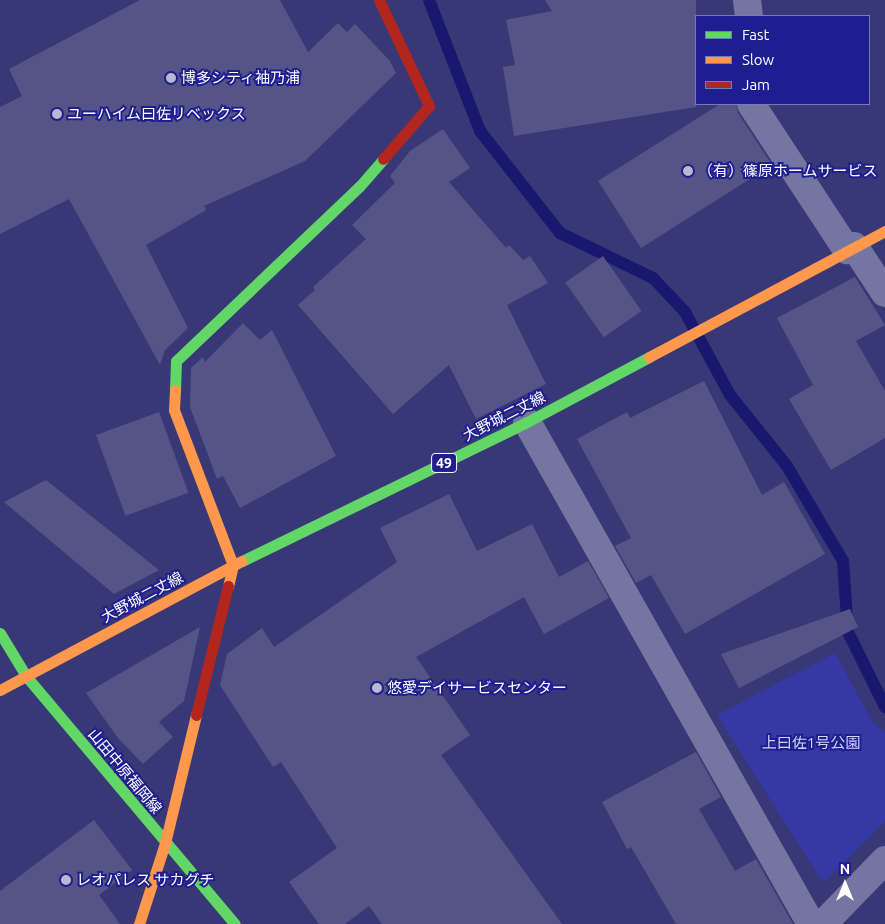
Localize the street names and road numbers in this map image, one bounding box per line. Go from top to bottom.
street label: 大野城二丈線 [460,388,548,444]
road number: 49 [430,452,458,474]
street label: 大野城二丈線 [98,568,186,626]
street label: 山田中原福岡線 [84,725,166,817]

